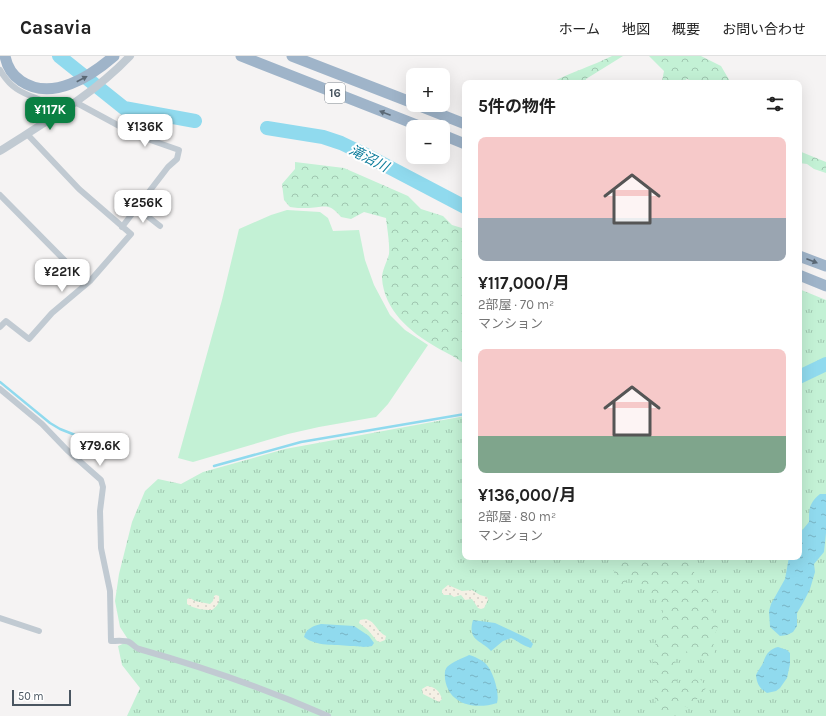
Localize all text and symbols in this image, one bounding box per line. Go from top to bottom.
text: Casavia [20,17,92,39]
text: ホーム [558,21,600,38]
text: 地図 [622,21,650,38]
text: 概要 [672,21,700,38]
text: お問い合わせ [722,21,806,38]
map controls [406,68,450,164]
button: + [406,68,450,112]
one-way arrow [76,75,88,82]
road number: 16 [325,83,345,103]
icon: filters [764,93,786,115]
text: 5件の物件 [478,96,556,116]
pin: ¥117K [22,97,78,131]
text: ¥117K [34,102,66,117]
one-way arrow [379,109,391,115]
pin: ¥136K [117,114,173,148]
text: ¥136K [127,119,163,134]
button: − [406,120,450,164]
water label: 滝沼川 [346,141,393,176]
icon: home [596,163,668,235]
pin: ¥256K [115,190,171,224]
text: ¥256K [123,195,163,210]
one-way arrow [807,258,819,264]
pin: ¥221K [34,259,90,293]
text: ¥221K [44,264,80,279]
text: ¥117,000/月 [478,273,570,293]
text: 2部屋 · 70 m² [478,297,554,312]
text: マンション [478,316,543,331]
icon: home [596,375,668,447]
pin: ¥79.6K [67,433,133,467]
text: ¥79.6K [79,438,121,453]
text: ¥136,000/月 [478,485,577,505]
text: 2部屋 · 80 m² [478,509,556,524]
text: マンション [478,528,543,543]
scale bar [12,688,71,707]
text: 50 m [18,690,44,703]

